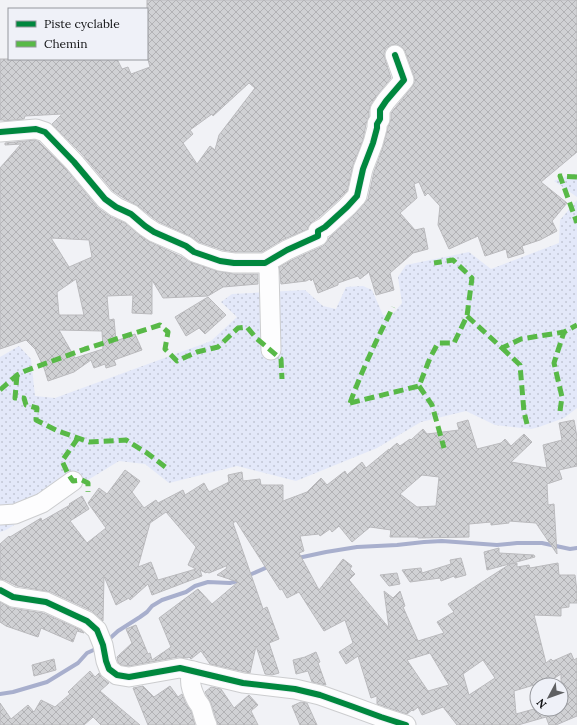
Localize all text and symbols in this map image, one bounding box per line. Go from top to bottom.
legend [8,8,148,60]
text: Piste cyclable [44,16,120,31]
text: Chemin [44,36,87,51]
north arrow [529,677,569,717]
text: N [533,695,550,711]

